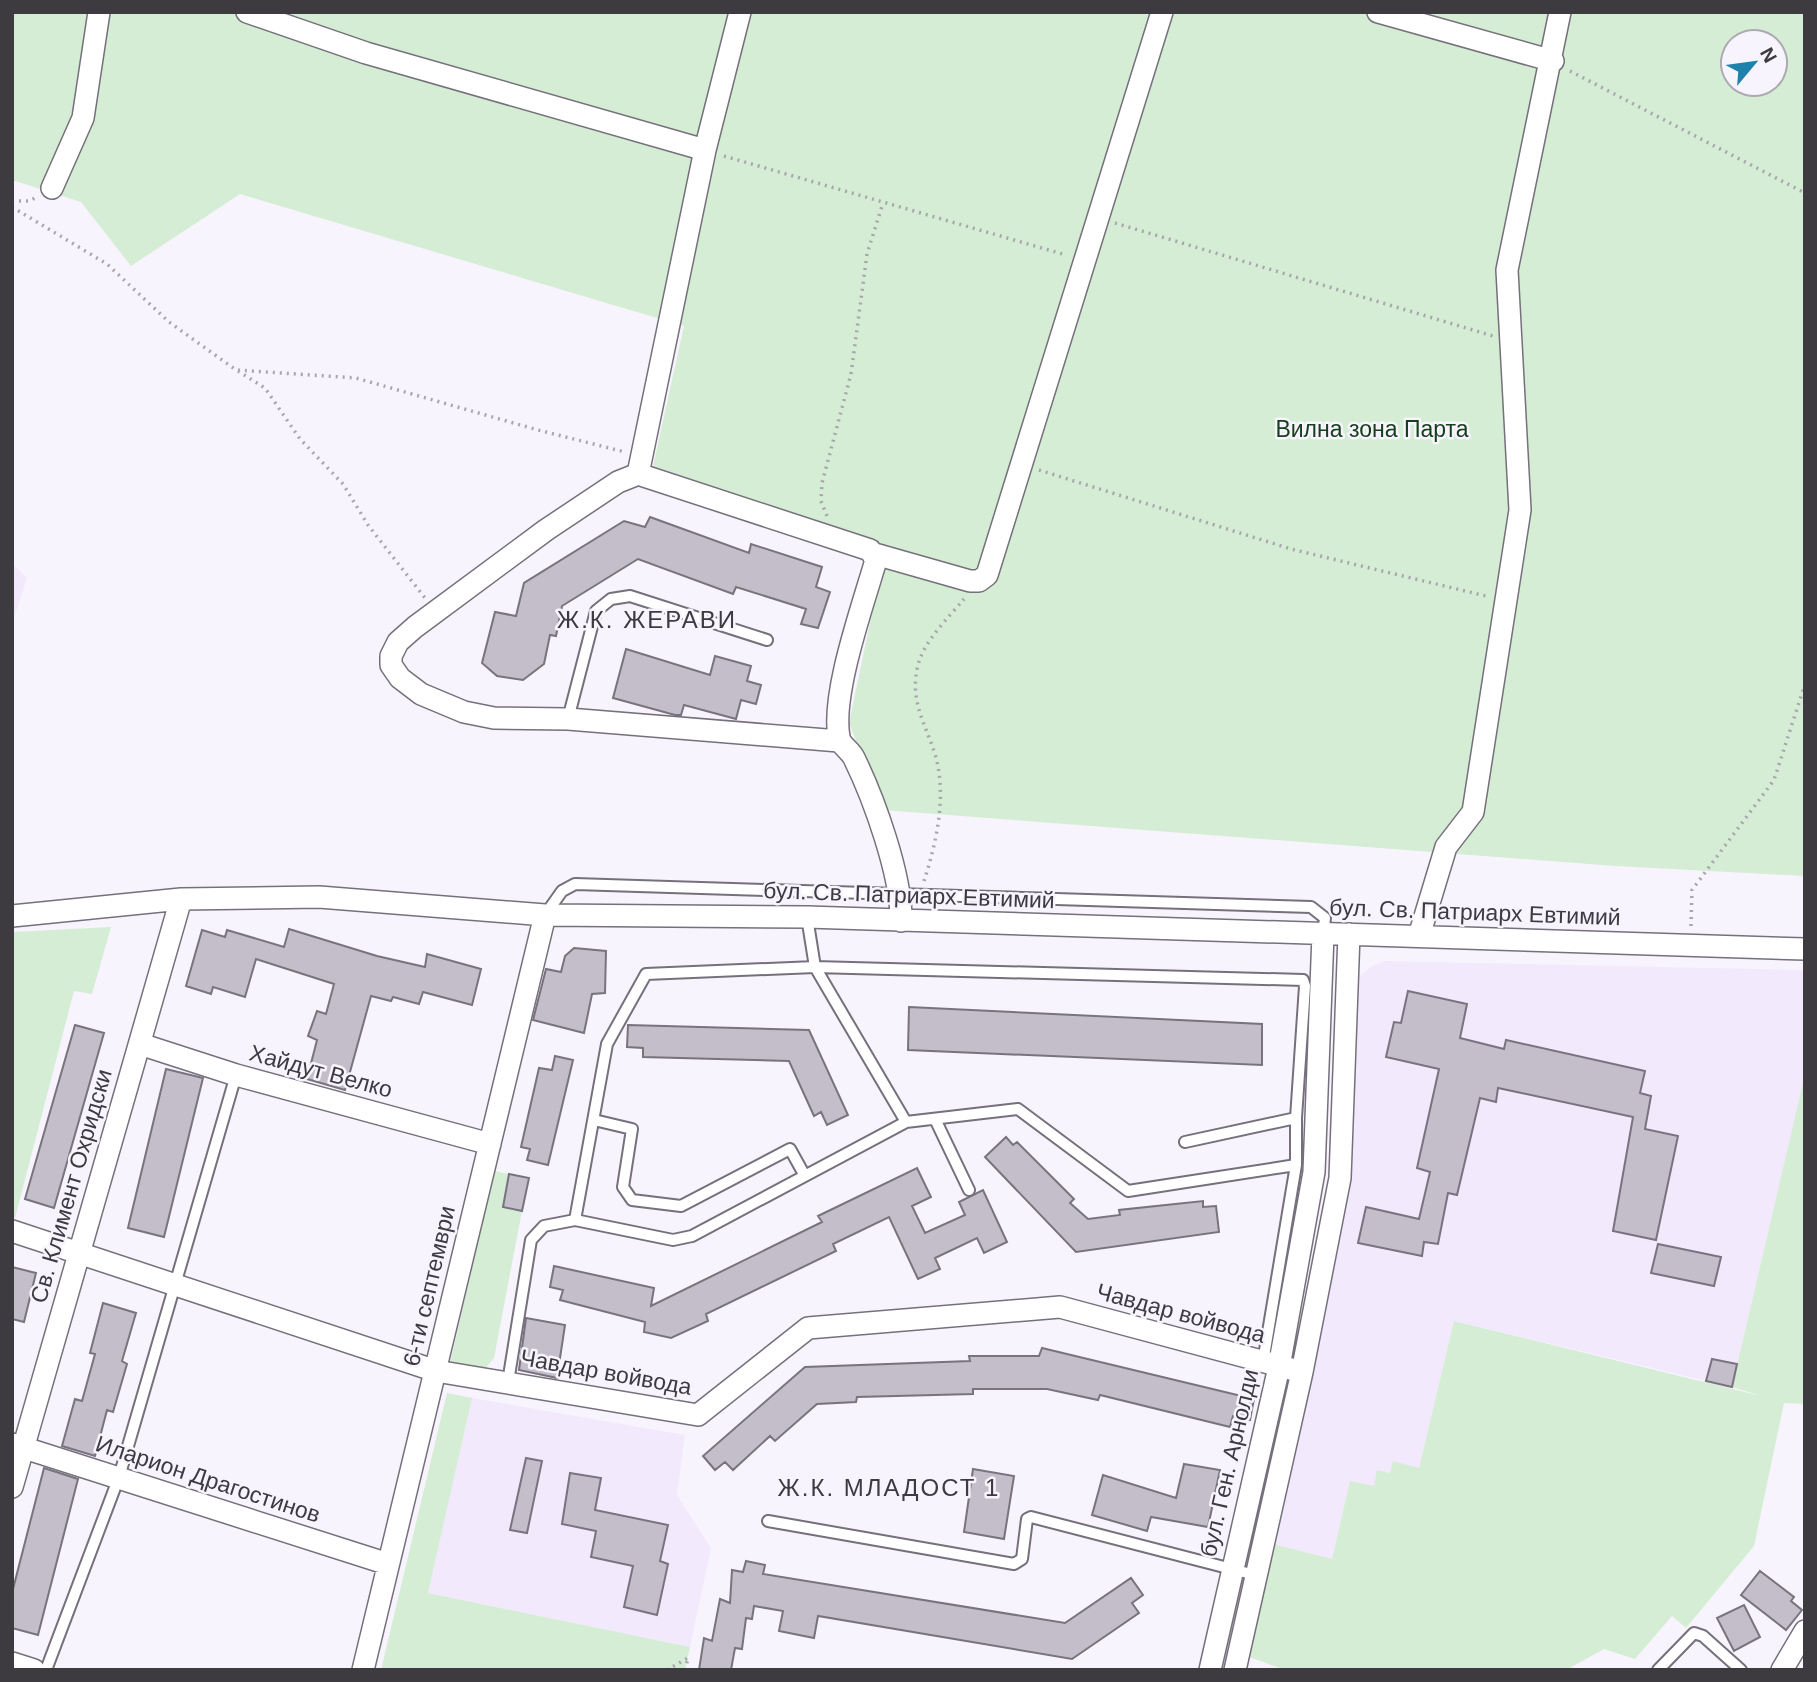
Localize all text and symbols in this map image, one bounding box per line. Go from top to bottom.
north arrow [1719,28,1789,98]
text: N [1756,44,1781,66]
park label: Вилна зона Парта [1275,416,1469,442]
district label: Ж.К. ЖЕРАВИ [557,606,737,633]
street label: бул. Св. Патриарх Евтимий [763,877,1055,913]
street label: бул. Св. Патриарх Евтимий [1329,894,1621,930]
street label: Хайдут Велко [247,1039,395,1103]
street label: Св. Климент Охридски [25,1066,117,1306]
street label: 6-ти септември [398,1203,460,1369]
street label: Чавдар войвода [1094,1278,1268,1348]
street label: Чавдар войвода [518,1344,694,1400]
street label: бул. Ген. Арнолди [1195,1367,1263,1559]
street label: Иларион Драгостинов [92,1430,324,1528]
district label: Ж.К. МЛАДОСТ 1 [778,1474,1000,1501]

